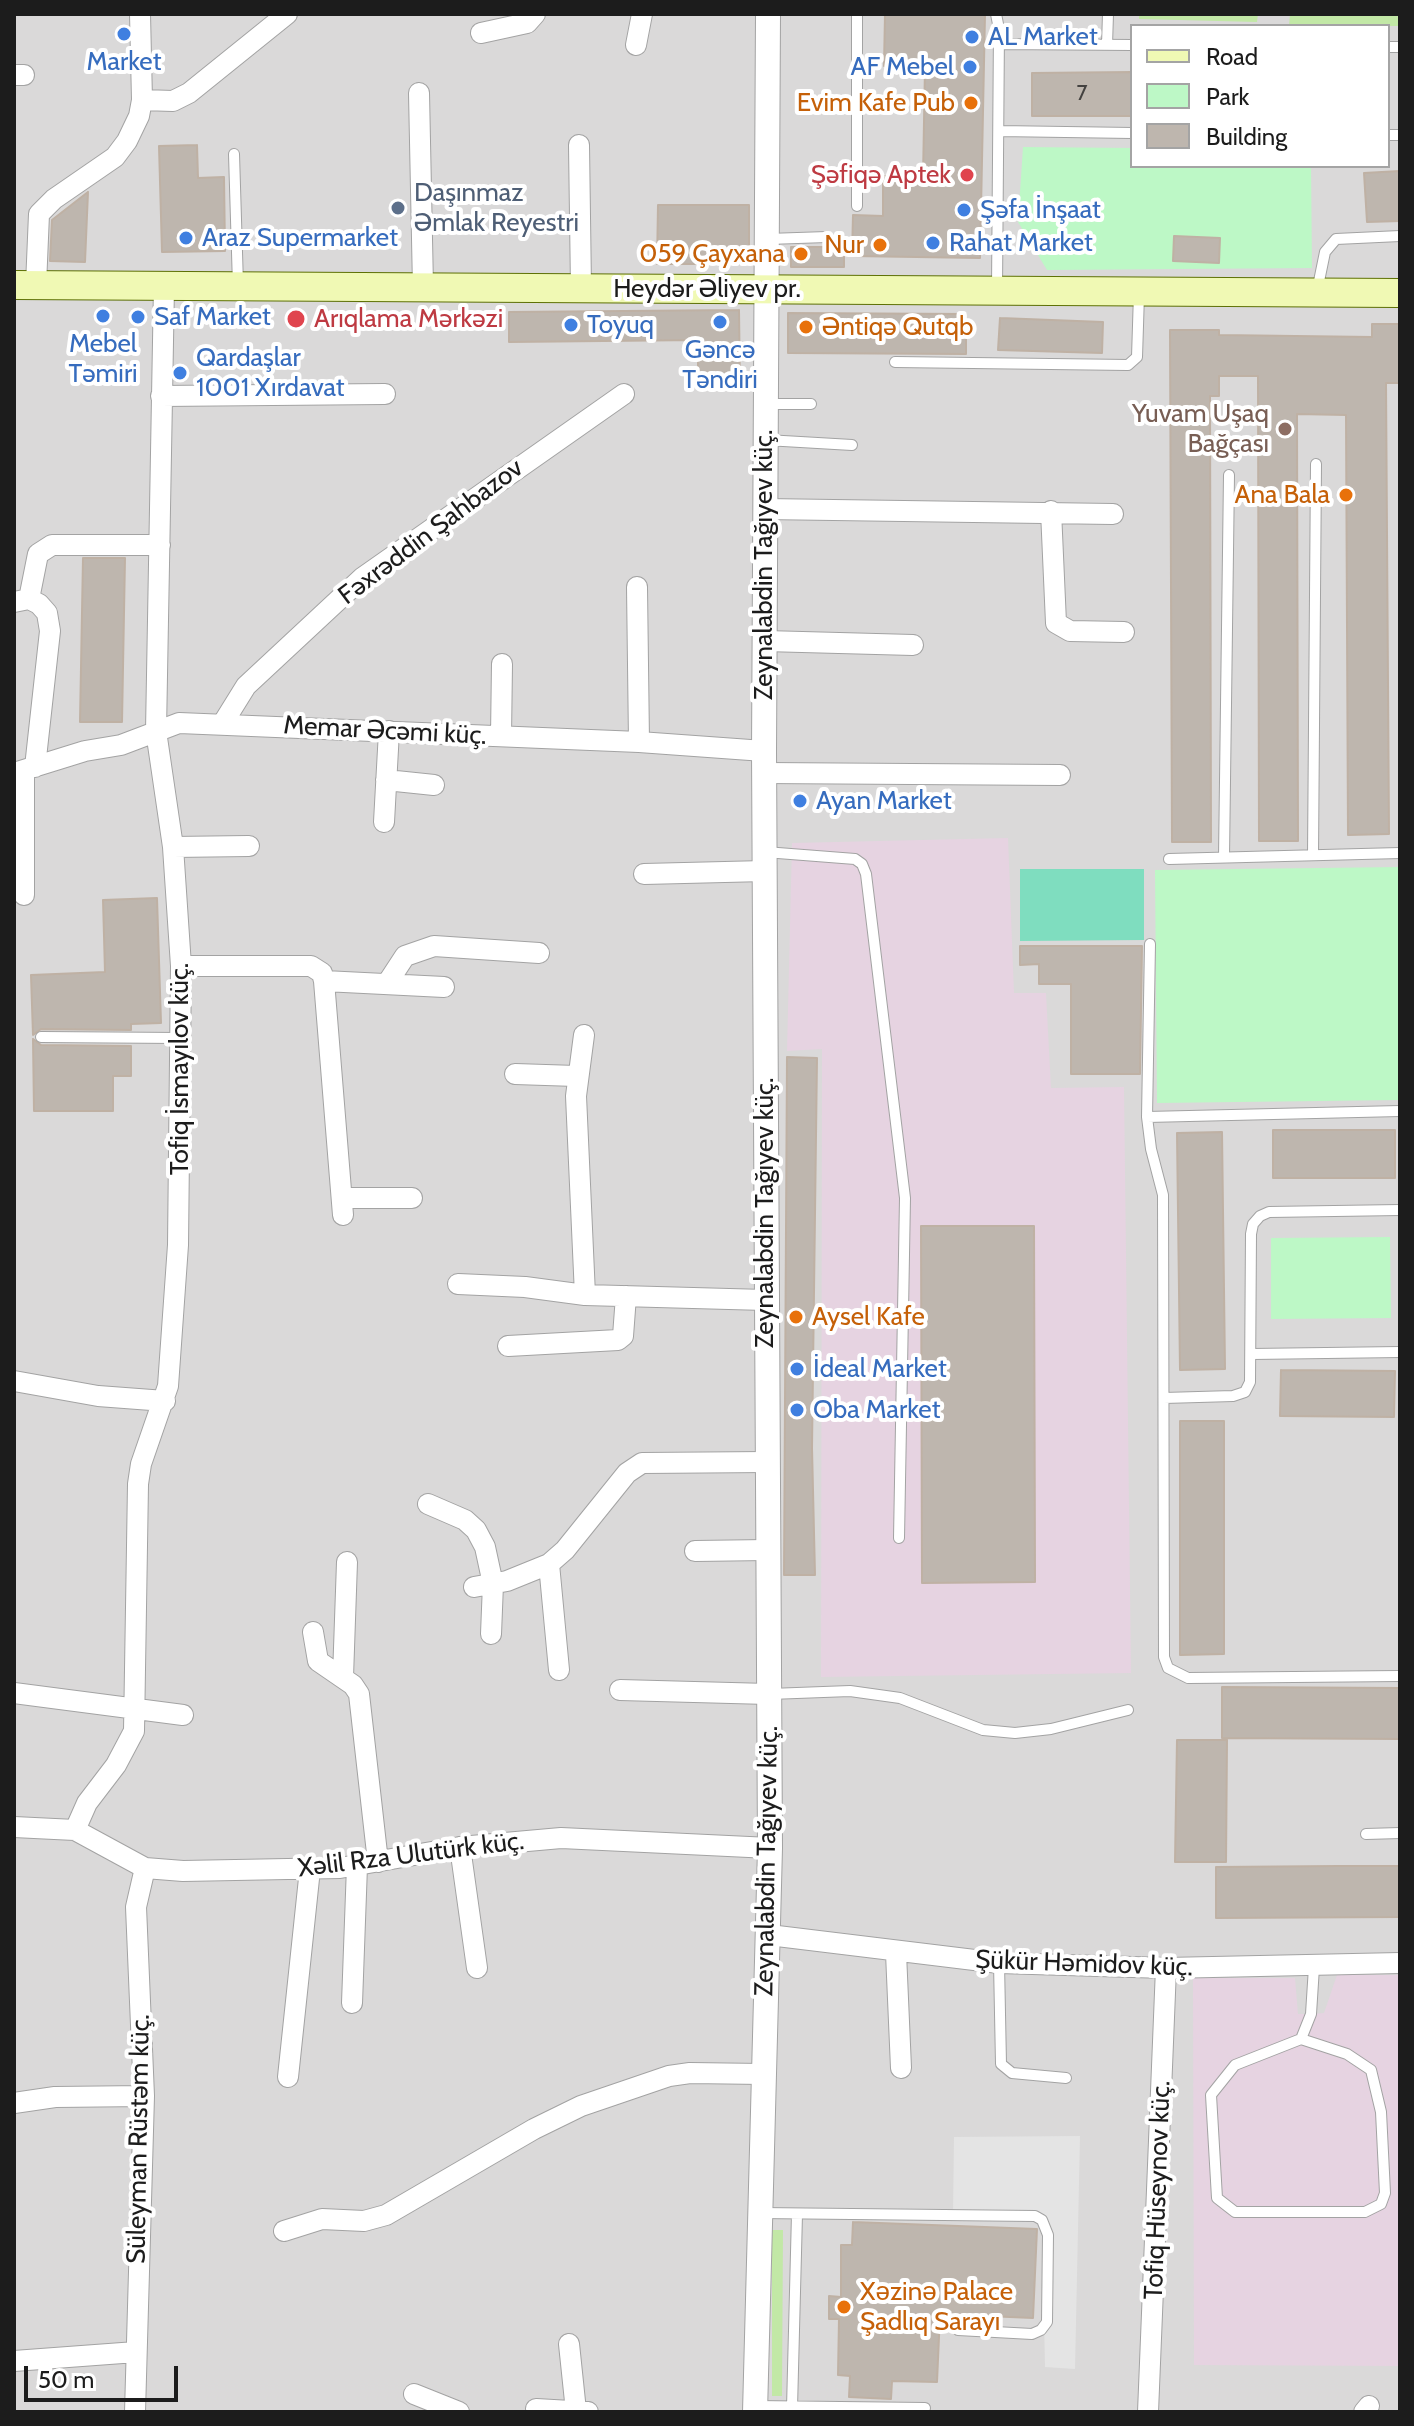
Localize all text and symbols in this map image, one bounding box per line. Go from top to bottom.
place label: AL Market [988,21,1098,53]
legend [1130,24,1390,168]
marker: Market [115,25,133,43]
marker: AL Market [963,28,981,46]
text: Road [1206,42,1258,71]
place label: Market [87,46,161,78]
place label: AF Mebel [851,51,954,83]
marker: AF Mebel [961,58,979,76]
house number: 7 [1076,81,1088,107]
text: Park [1206,82,1249,111]
place label: Evim Kafe Pub [797,87,955,119]
marker: Evim Kafe Pub [962,94,980,112]
text: Building [1206,122,1287,151]
place label: Şəfiqə Aptek [811,159,951,191]
marker: Şəfiqə Aptek [958,166,976,184]
place label: Daşınmaz Əmlak Reyestri [414,177,579,238]
place label: Şəfa İnşaat [980,194,1101,226]
marker: Daşınmaz Əmlak Reyestri [389,199,407,217]
marker: Şəfa İnşaat [955,201,973,219]
place label: Araz Supermarket [202,222,398,254]
place label: Rahat Market [949,227,1093,259]
marker: Araz Supermarket [177,229,195,247]
place label: Nur [824,229,864,261]
marker: Rahat Market [924,234,942,252]
marker: Nur [871,236,889,254]
place label: 059 Çayxana [639,238,785,270]
marker: 059 Çayxana [792,245,810,263]
street label: Heydər Əliyev pr. [613,273,801,305]
place label: Saf Market [154,301,271,333]
place label: Arıqlama Mərkəzi [314,303,503,335]
marker: Mebel Təmiri [94,307,112,325]
marker: Saf Market [129,308,147,326]
marker: Arıqlama Mərkəzi [285,308,307,330]
place label: Toyuq [587,309,654,341]
place label: Əntiqə Qutqb [822,311,974,343]
marker: Gəncə Təndiri [711,313,729,331]
marker: Toyuq [562,316,580,334]
marker: Əntiqə Qutqb [797,318,815,336]
place label: Mebel Təmiri [68,328,138,390]
place label: Gəncə Təndiri [682,334,758,396]
place label: Qardaşlar 1001 Xırdavat [196,342,345,404]
marker: Qardaşlar 1001 Xırdavat [171,364,189,382]
place label: Yuvam Uşaq Bağçası [1132,398,1269,460]
marker: Yuvam Uşaq Bağçası [1276,420,1294,438]
street label: Zeynalabdin Tağıyev küç. [748,430,780,700]
street label: Fəxrəddin Şahbazov [333,452,529,612]
place label: Ana Bala [1235,479,1330,511]
marker: Ana Bala [1337,486,1355,504]
street label: Memar Əcəmi küç. [283,710,487,752]
place label: Ayan Market [816,785,952,817]
marker: Ayan Market [791,792,809,810]
street label: Tofiq İsmayılov küç. [164,963,196,1175]
street label: Zeynalabdin Tağıyev küç. [749,1078,781,1348]
place label: Aysel Kafe [812,1301,925,1333]
marker: Aysel Kafe [787,1308,805,1326]
place label: İdeal Market [813,1353,947,1385]
marker: İdeal Market [788,1360,806,1378]
place label: Oba Market [813,1394,940,1426]
marker: Oba Market [788,1401,806,1419]
street label: Zeynalabdin Tağıyev küç. [749,1725,785,1997]
street label: Xəlil Rza Ulutürk küç. [296,1826,526,1884]
street label: Şükür Həmidov küç. [975,1945,1193,1983]
street label: Süleyman Rüstəm küç. [121,2014,157,2264]
street label: Tofiq Hüseynov küç. [1139,2080,1177,2300]
place label: Xәzinә Palace Şadlıq Sarayı [860,2276,1013,2338]
marker: Xәzinә Palace Şadlıq Sarayı [835,2298,853,2316]
scale bar [28,2350,182,2400]
text: 50 m [38,2365,94,2394]

